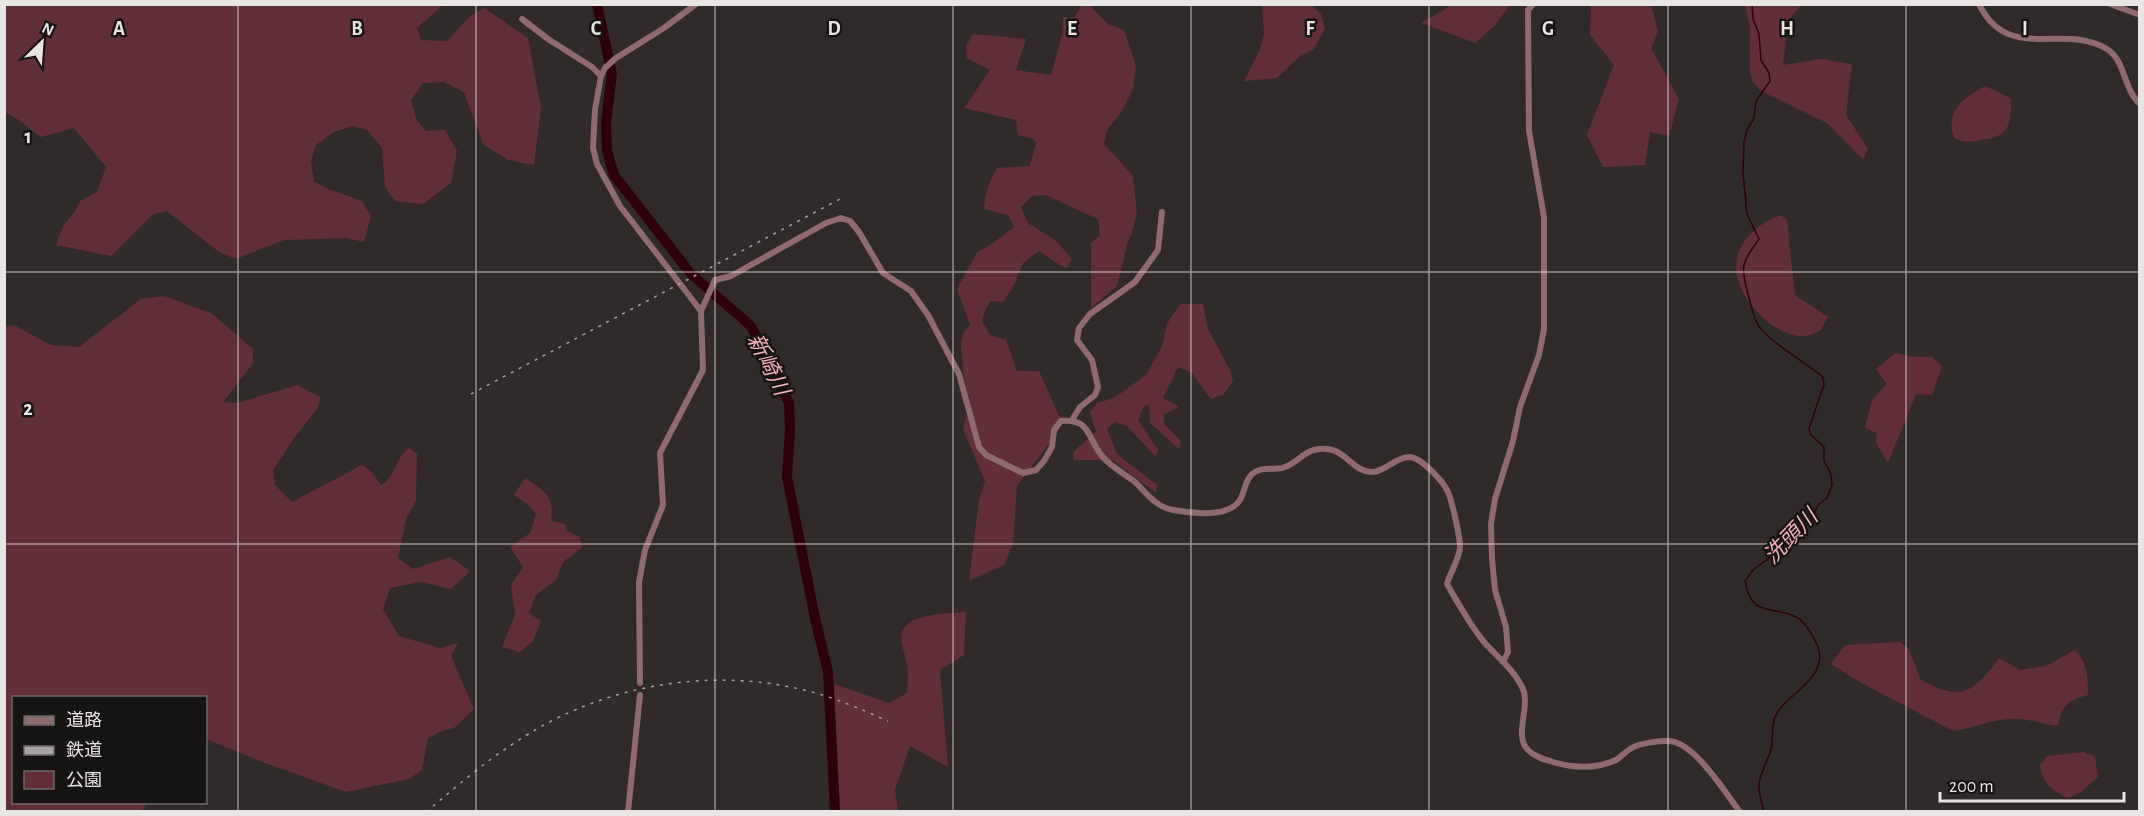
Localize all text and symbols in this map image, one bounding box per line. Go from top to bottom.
north arrow [12,12,72,72]
text: A [113,19,125,39]
text: B [351,19,363,39]
text: C [591,19,602,39]
text: D [827,19,841,39]
text: E [1067,19,1077,39]
text: F [1305,19,1315,39]
text: G [1542,19,1554,39]
text: H [1780,19,1794,39]
text: I [2022,19,2028,39]
text: N [39,20,56,39]
text: 1 [24,127,32,147]
water label: 新崎川 [743,330,795,401]
text: 2 [23,399,33,419]
water label: 洗頭川 [1759,503,1823,568]
legend [12,696,207,804]
text: 道路 [66,710,102,730]
text: 鉄道 [66,740,102,760]
scale bar [1940,765,2124,803]
text: 公園 [66,771,102,790]
text: 200 m [1949,778,1994,796]

